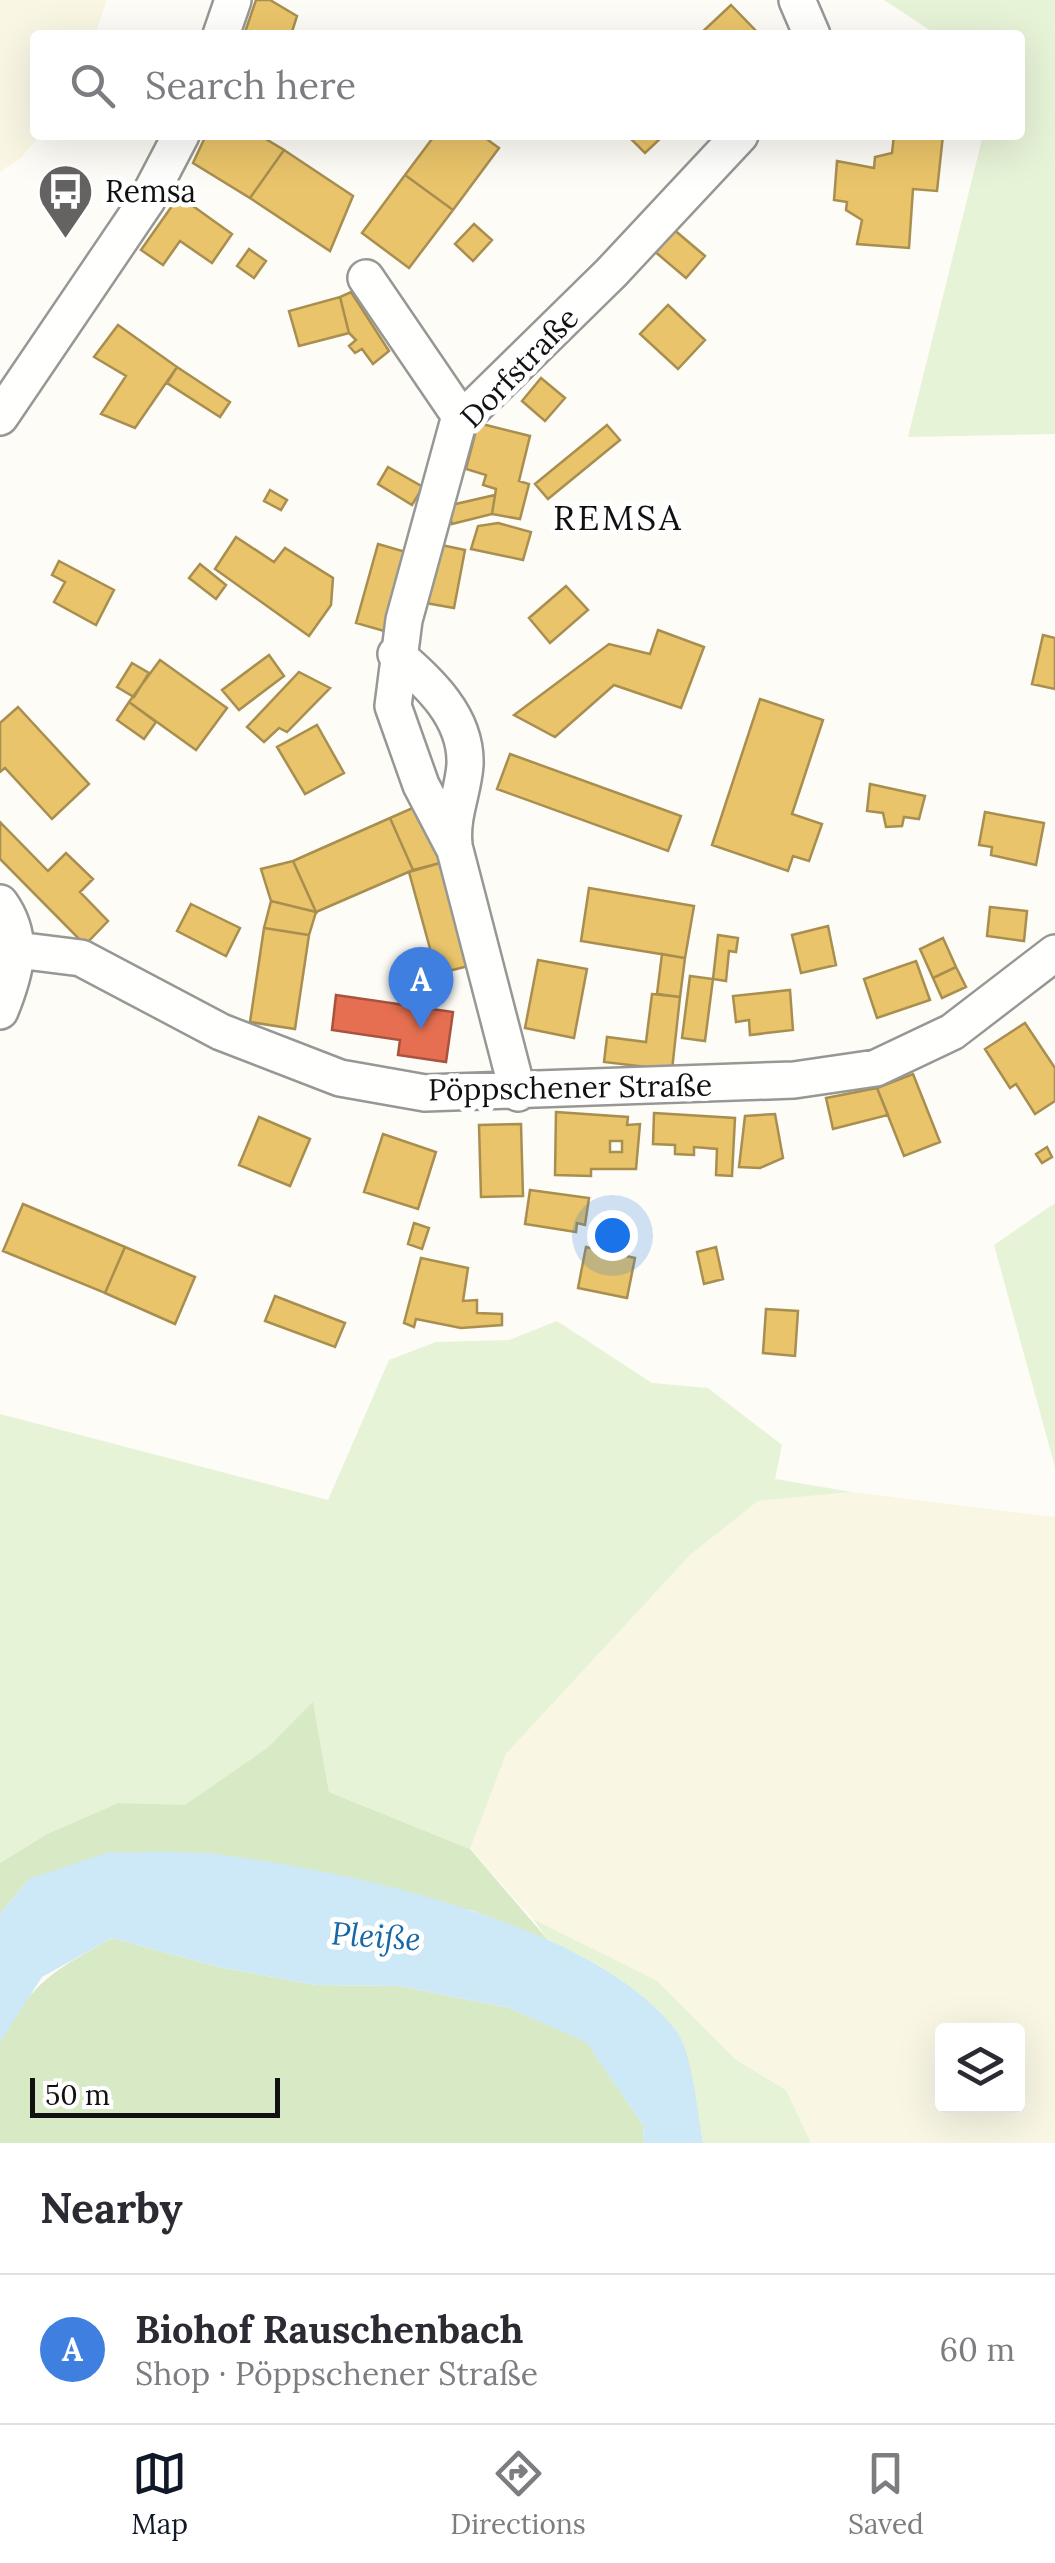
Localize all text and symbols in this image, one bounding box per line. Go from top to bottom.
search box [30,30,1025,140]
icon: search [65,58,120,113]
text: Search here [145,61,356,109]
bus stop icon: Remsa [36,161,96,240]
place label: Remsa [105,172,196,210]
street label: Dorfstraße [452,299,586,435]
district label: REMSA [553,495,683,540]
pin: A [388,946,454,1029]
street label: Pöppschener Straße [428,1066,712,1108]
your location [587,1210,638,1261]
water label: Pleiße [330,1912,422,1960]
map controls [935,2023,1025,2113]
button: layers [935,2023,1025,2113]
scale bar [30,2073,280,2118]
text: 50 m [45,2077,110,2113]
text: Nearby [40,2181,183,2235]
text: Biohof Rauschenbach [135,2305,523,2353]
text: A [62,2329,83,2370]
text: 60 m [940,2329,1015,2370]
text: Shop · Pöppschener Straße [135,2353,538,2394]
tab: Map [131,2446,188,2542]
tab: Directions [450,2446,586,2542]
tab: Saved [848,2446,924,2542]

